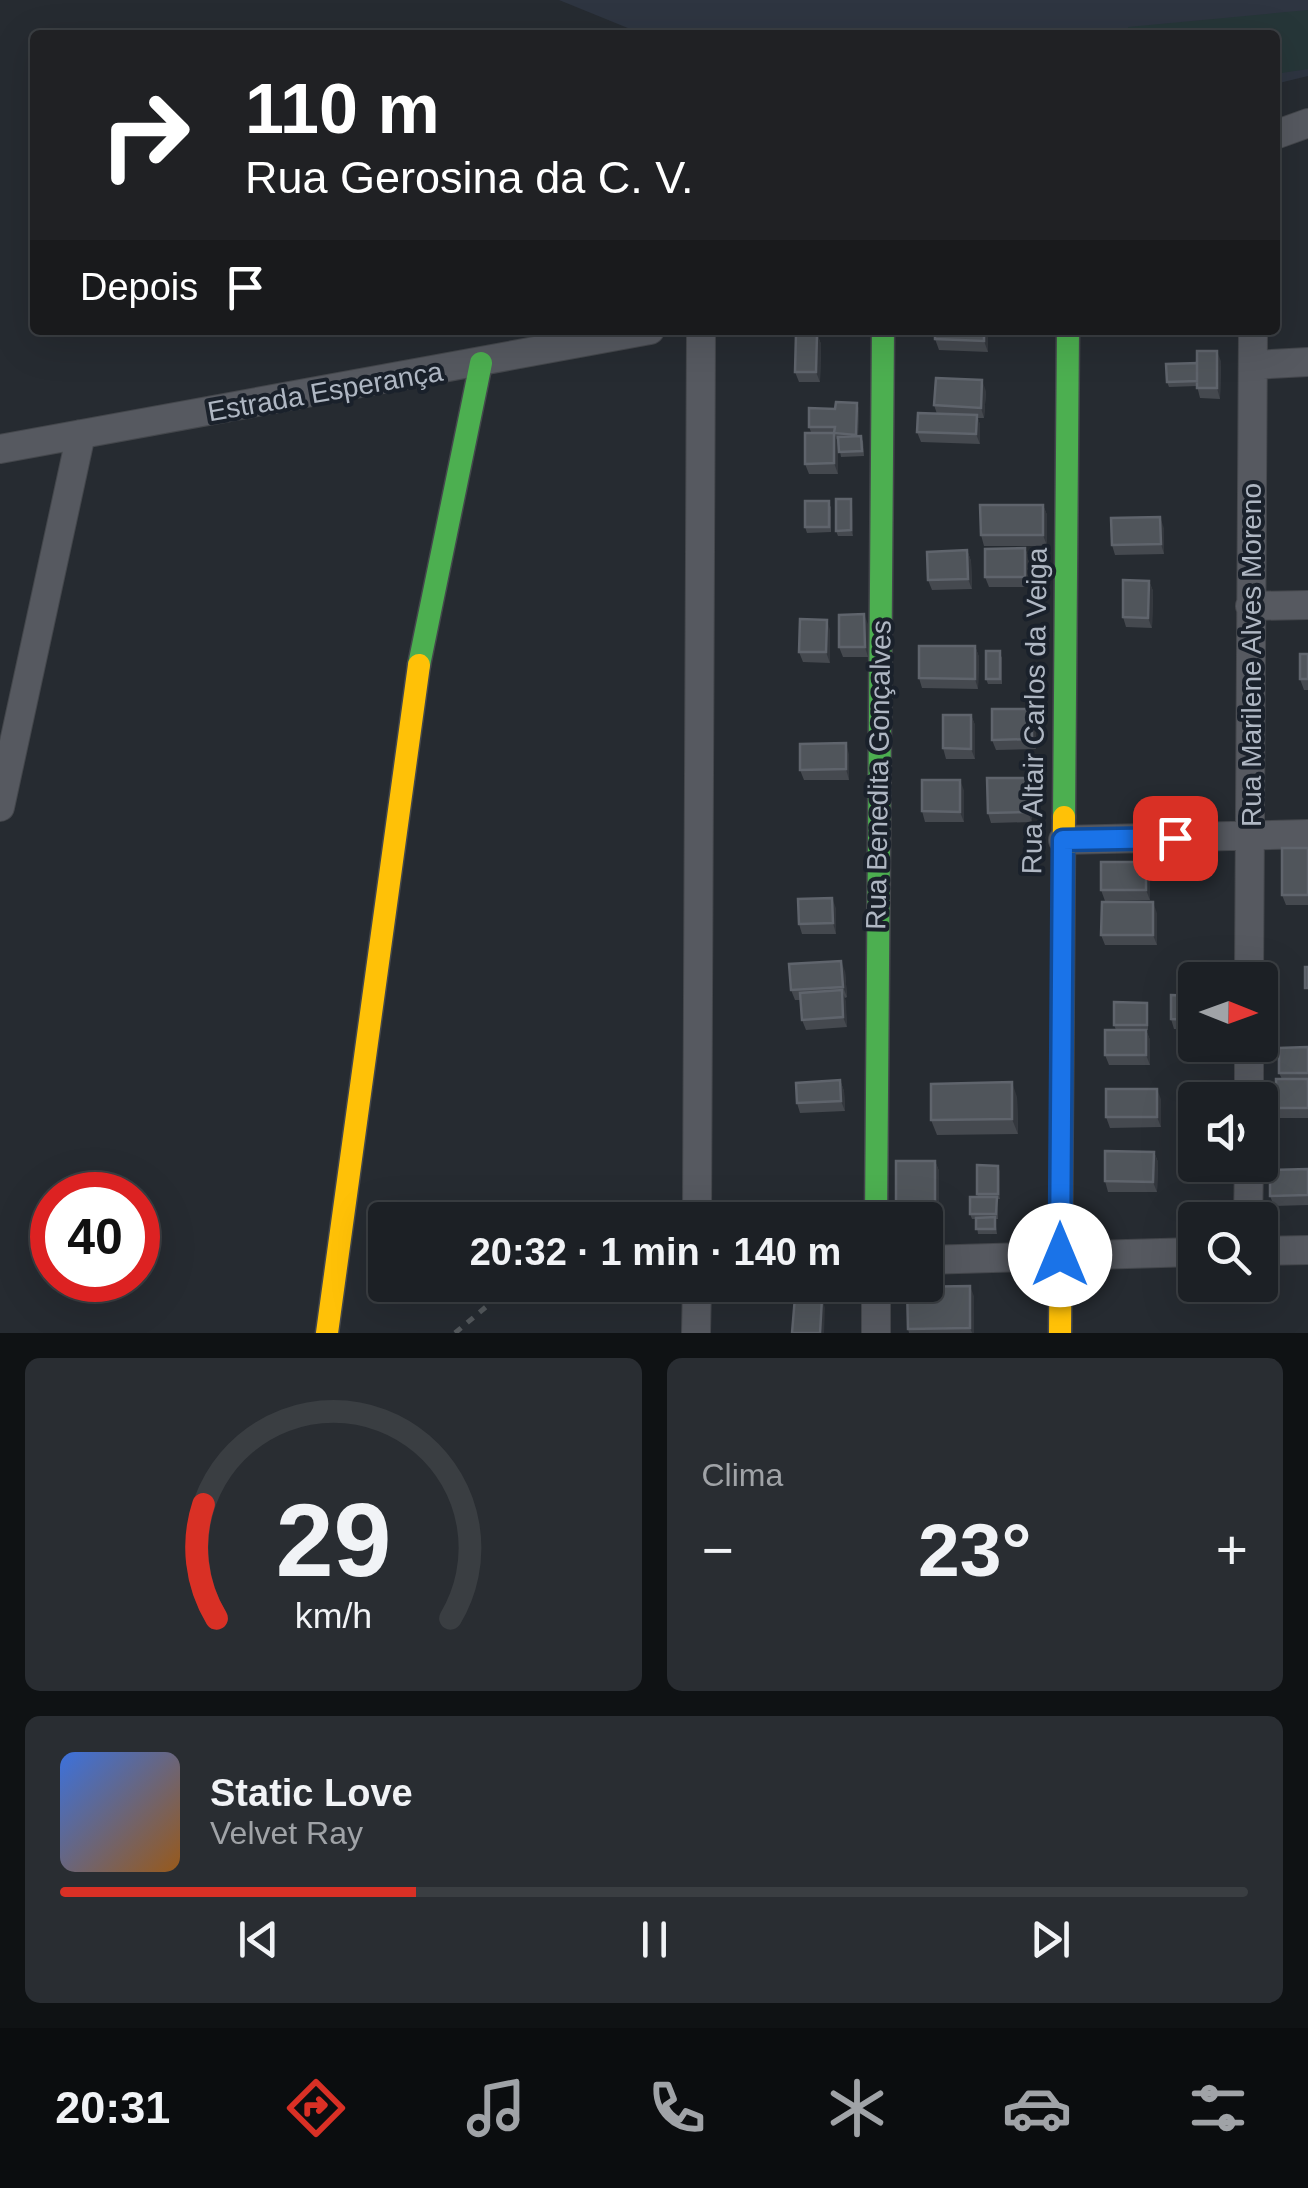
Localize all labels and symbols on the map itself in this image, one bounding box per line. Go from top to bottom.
street label: Estrada Esperança [205,355,445,427]
street label: Rua Marilene Alves Moreno [1236,483,1267,827]
street label: Rua Altair Carlos da Veiga [1016,547,1053,875]
street label: Rua Benedita Gonçalves [860,620,897,930]
pin [1133,796,1218,881]
north arrow [1178,962,1278,1062]
speed limit sign: 40 [30,1172,160,1302]
position arrow [1008,1203,1112,1307]

